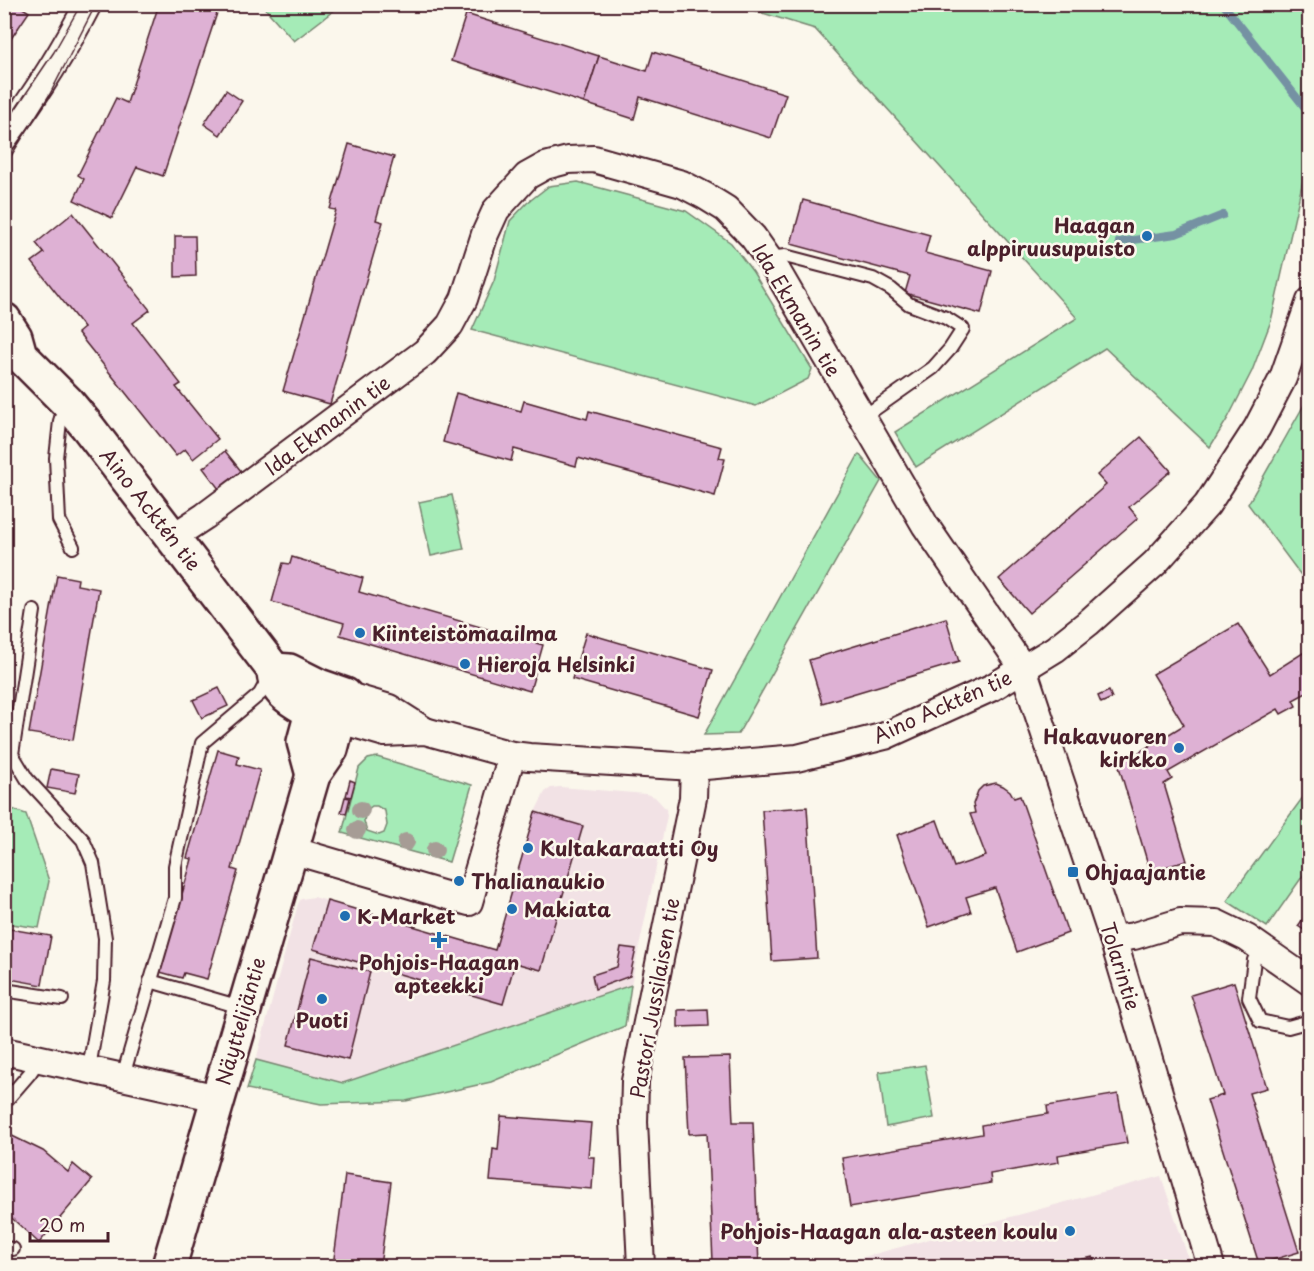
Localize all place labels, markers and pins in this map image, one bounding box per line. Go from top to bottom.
place label: Haagan alppiruusupuisto [967,210,1135,263]
marker: Haagan alppiruusupuisto [1140,229,1154,243]
place label: Kiinteistömaailma [372,618,558,648]
marker: Kiinteistömaailma [353,626,367,640]
place label: Hieroja Helsinki [477,649,635,679]
marker: Hieroja Helsinki [458,657,472,671]
place label: Hakavuoren kirkko [1043,721,1167,774]
marker: Hakavuoren kirkko [1172,741,1186,755]
place label: Kultakaraatti Oy [540,833,718,863]
marker: Kultakaraatti Oy [521,841,535,855]
place label: Ohjaajantie [1085,857,1206,887]
marker: Ohjaajantie [1066,865,1080,879]
place label: Thalianaukio [471,866,605,896]
marker: Thalianaukio [452,874,466,888]
place label: Makiata [524,894,611,924]
place label: K-Market [357,901,456,931]
marker: Makiata [505,902,519,916]
marker: K-Market [338,909,352,923]
marker: Pohjois-Haagan apteekki [432,933,446,947]
place label: Pohjois-Haagan apteekki [359,947,519,1000]
marker: Puoti [315,992,329,1006]
place label: Puoti [296,1005,348,1035]
place label: Pohjois-Haagan ala-asteen koulu [720,1216,1058,1246]
marker: Pohjois-Haagan ala-asteen koulu [1063,1224,1077,1238]

